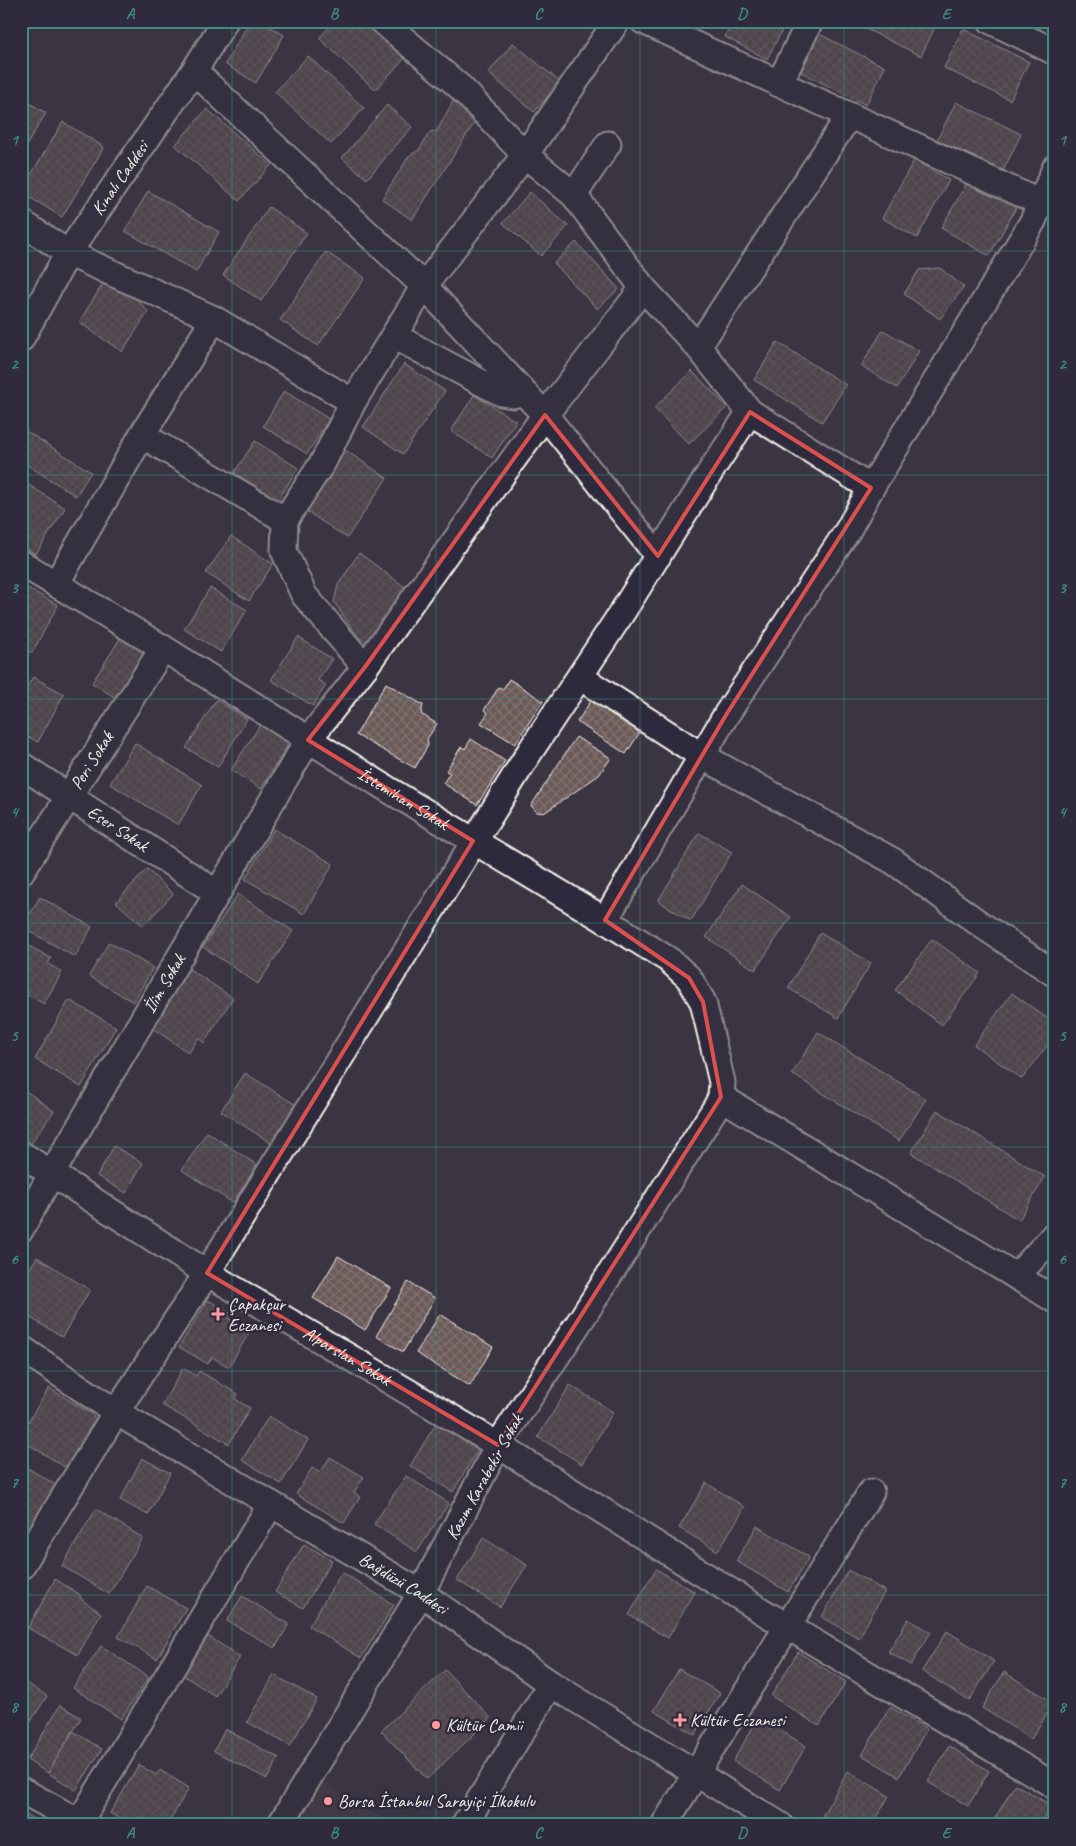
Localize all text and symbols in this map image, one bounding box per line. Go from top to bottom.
text: A [126,4,136,24]
text: B [330,4,340,24]
text: C [534,4,544,24]
text: D [737,4,748,24]
text: E [942,4,953,24]
text: 1 [10,130,19,150]
text: 1 [1058,130,1067,150]
street label: Kınalı Caddesi [87,135,155,219]
text: 2 [10,354,19,374]
text: 2 [1058,354,1067,374]
text: 3 [10,578,19,598]
text: 3 [1058,578,1067,598]
street label: Peri Sokak [65,726,119,794]
street label: İstemihan Sokak [354,762,454,835]
street label: Eser Sokak [84,801,154,857]
text: 4 [10,802,19,822]
text: 4 [1058,802,1067,822]
street label: İlim Sokak [138,949,191,1017]
text: 5 [11,1026,20,1046]
text: 5 [1059,1026,1068,1046]
text: 6 [10,1249,19,1269]
text: 6 [1058,1249,1067,1269]
place label: Çapakçur Eczanesi [228,1293,287,1336]
marker: Çapakçur Eczanesi [212,1308,224,1320]
street label: Alparslan Sokak [300,1322,397,1391]
street label: Kazım Karabekir Sokak [441,1409,528,1543]
text: 7 [10,1473,19,1493]
text: 7 [1058,1473,1067,1493]
street label: Bağdüzü Caddesi [355,1548,454,1621]
text: 8 [10,1697,19,1717]
text: 8 [1058,1697,1067,1717]
place label: Kültür Eczanesi [690,1709,788,1731]
place label: Kültür Camii [446,1714,525,1736]
marker: Kültür Eczanesi [674,1714,686,1726]
marker: Kültür Camii [430,1719,442,1731]
place label: Borsa İstanbul Sarayiçi İlkokulu [338,1790,536,1812]
marker: Borsa İstanbul Sarayiçi İlkokulu [322,1795,334,1807]
text: A [126,1823,136,1843]
text: B [330,1823,340,1843]
text: C [534,1823,544,1843]
text: D [737,1823,748,1843]
text: E [942,1823,953,1843]

